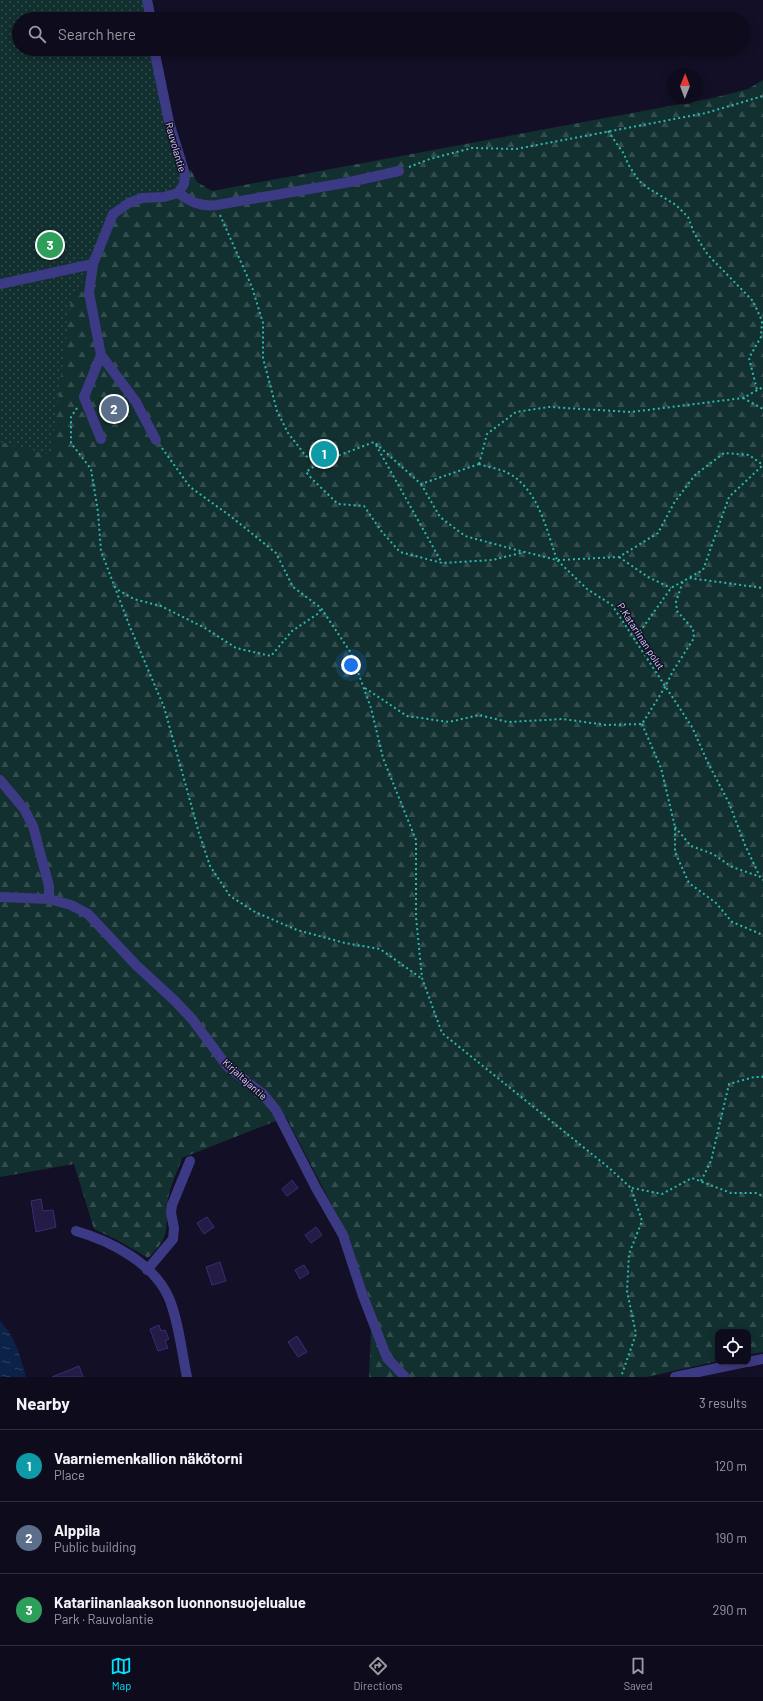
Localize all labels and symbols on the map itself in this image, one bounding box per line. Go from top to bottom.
north arrow [667,68,703,104]
street label: Rauvolantie [163,121,189,173]
pin: 3 [37,230,63,260]
pin: 2 [101,394,127,424]
pin: 1 [311,439,337,469]
street label: P.Katariinan polut [615,600,667,672]
your location [341,655,361,675]
street label: Kirjaltajantie [220,1056,270,1102]

